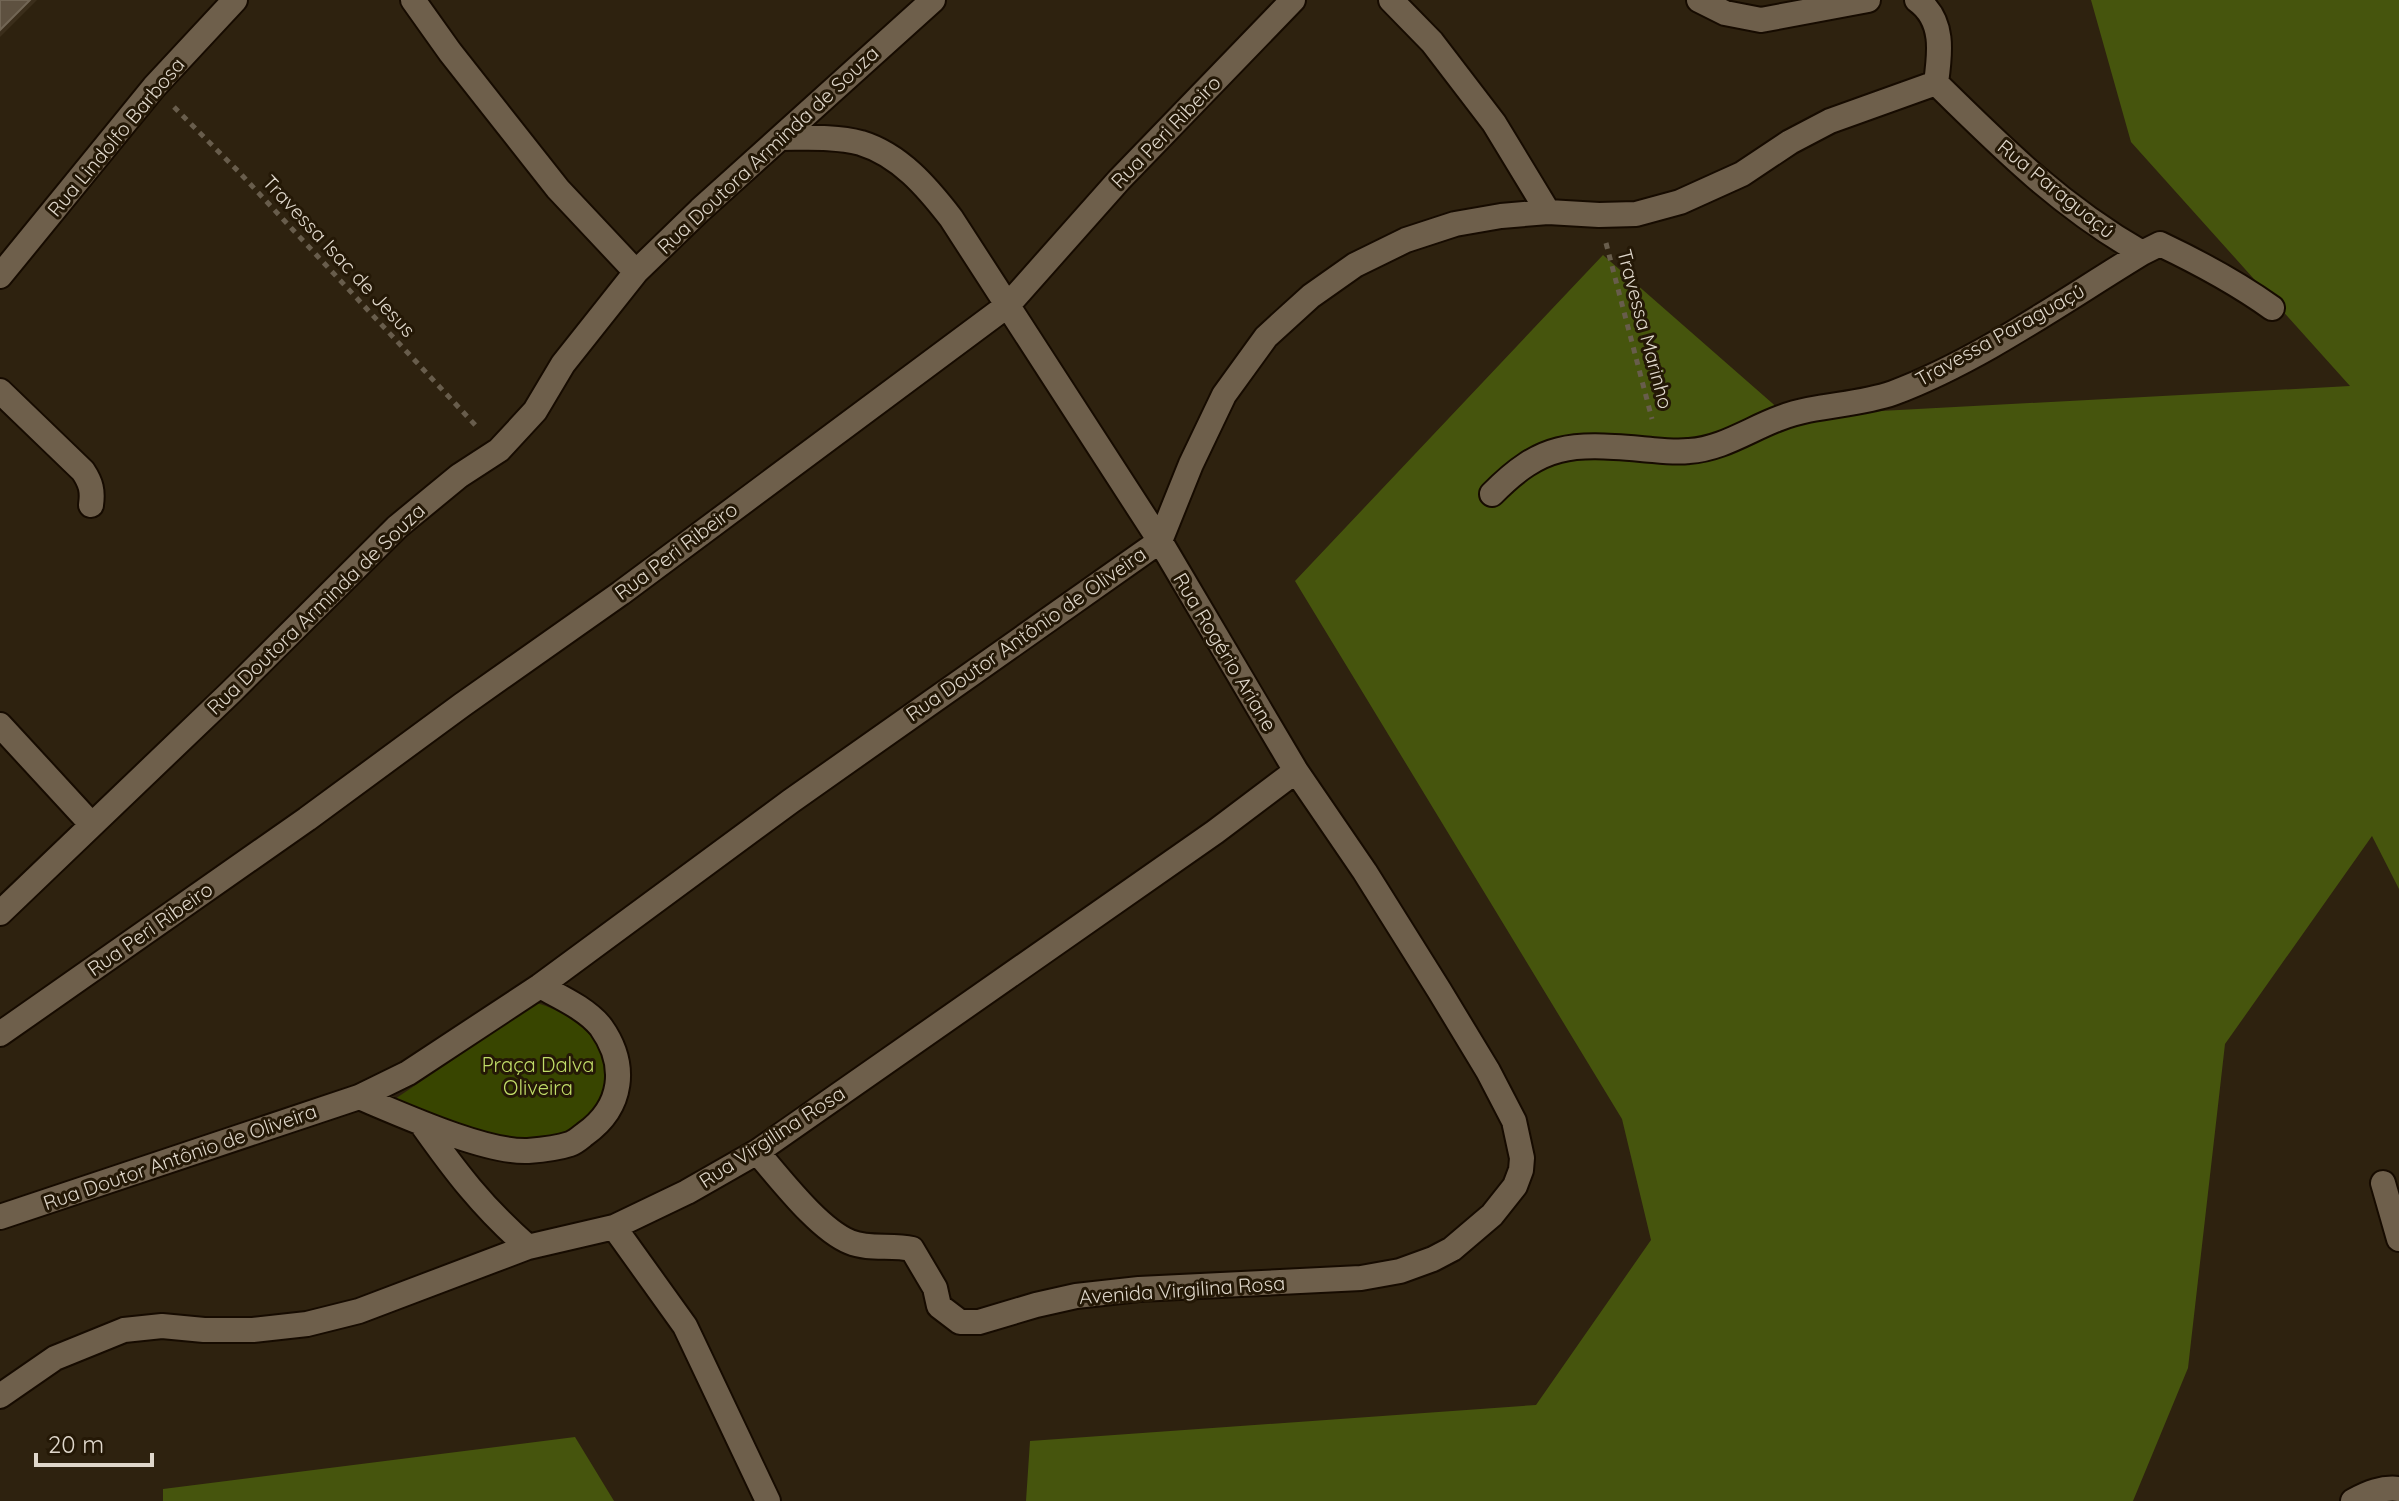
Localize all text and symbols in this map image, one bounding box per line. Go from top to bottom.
street label: Rua Doutora Arminda de Souza [652,40,884,259]
street label: Rua Lindolfo Barbosa [42,52,190,221]
street label: Rua Peri Ribeiro [1105,70,1226,193]
street label: Rua Paraguaçú [1993,134,2120,243]
street label: Travessa Isac de Jesus [258,169,421,342]
street label: Travessa Marinho [1612,246,1679,411]
street label: Travessa Paraguaçú [1911,278,2089,391]
street label: Rua Peri Ribeiro [609,496,742,605]
street label: Rua Doutora Arminda de Souza [201,498,430,720]
street label: Rua Doutor Antônio de Oliveira [901,541,1151,726]
street label: Rua Rogério Ariane [1168,568,1283,735]
street label: Rua Peri Ribeiro [82,876,217,981]
park label: Praça Dalva Oliveira [482,1052,594,1100]
street label: Rua Virgilina Rosa [694,1080,849,1193]
street label: Rua Doutor Antônio de Oliveira [40,1098,320,1215]
street label: Avenida Virgilina Rosa [1078,1270,1286,1309]
scale bar [36,1417,152,1467]
text: 20 m [48,1429,104,1459]

